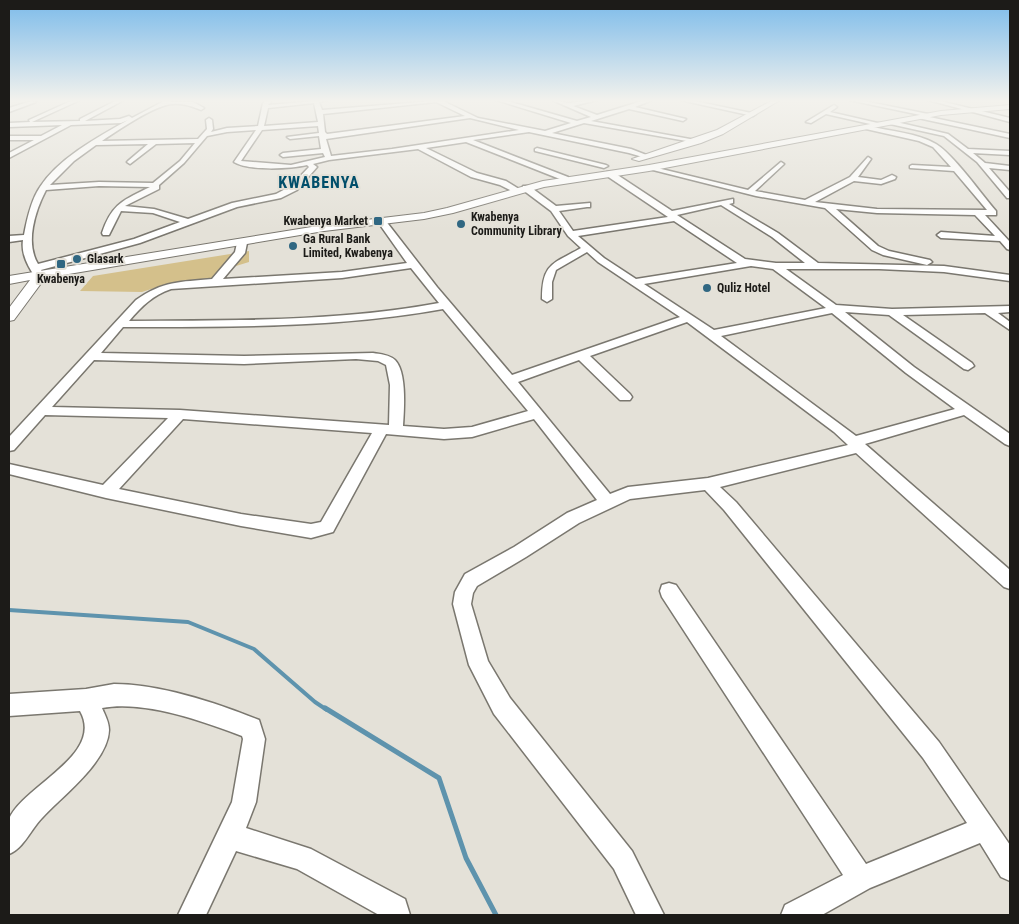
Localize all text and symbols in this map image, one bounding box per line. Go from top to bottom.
district label: KWABENYA [278,173,360,192]
place label: Kwabenya Community Library [471,210,562,238]
place label: Kwabenya Market [283,214,368,228]
marker: Kwabenya Market [372,215,384,227]
marker: Kwabenya Community Library [455,218,467,230]
place label: Ga Rural Bank Limited, Kwabenya [303,232,393,260]
marker: Ga Rural Bank Limited, Kwabenya [287,240,299,252]
place label: Glasark [87,252,124,266]
marker: Glasark [71,253,83,265]
marker: Kwabenya [55,258,67,270]
place label: Kwabenya [37,272,85,286]
place label: Quliz Hotel [717,281,770,295]
marker: Quliz Hotel [701,282,713,294]

